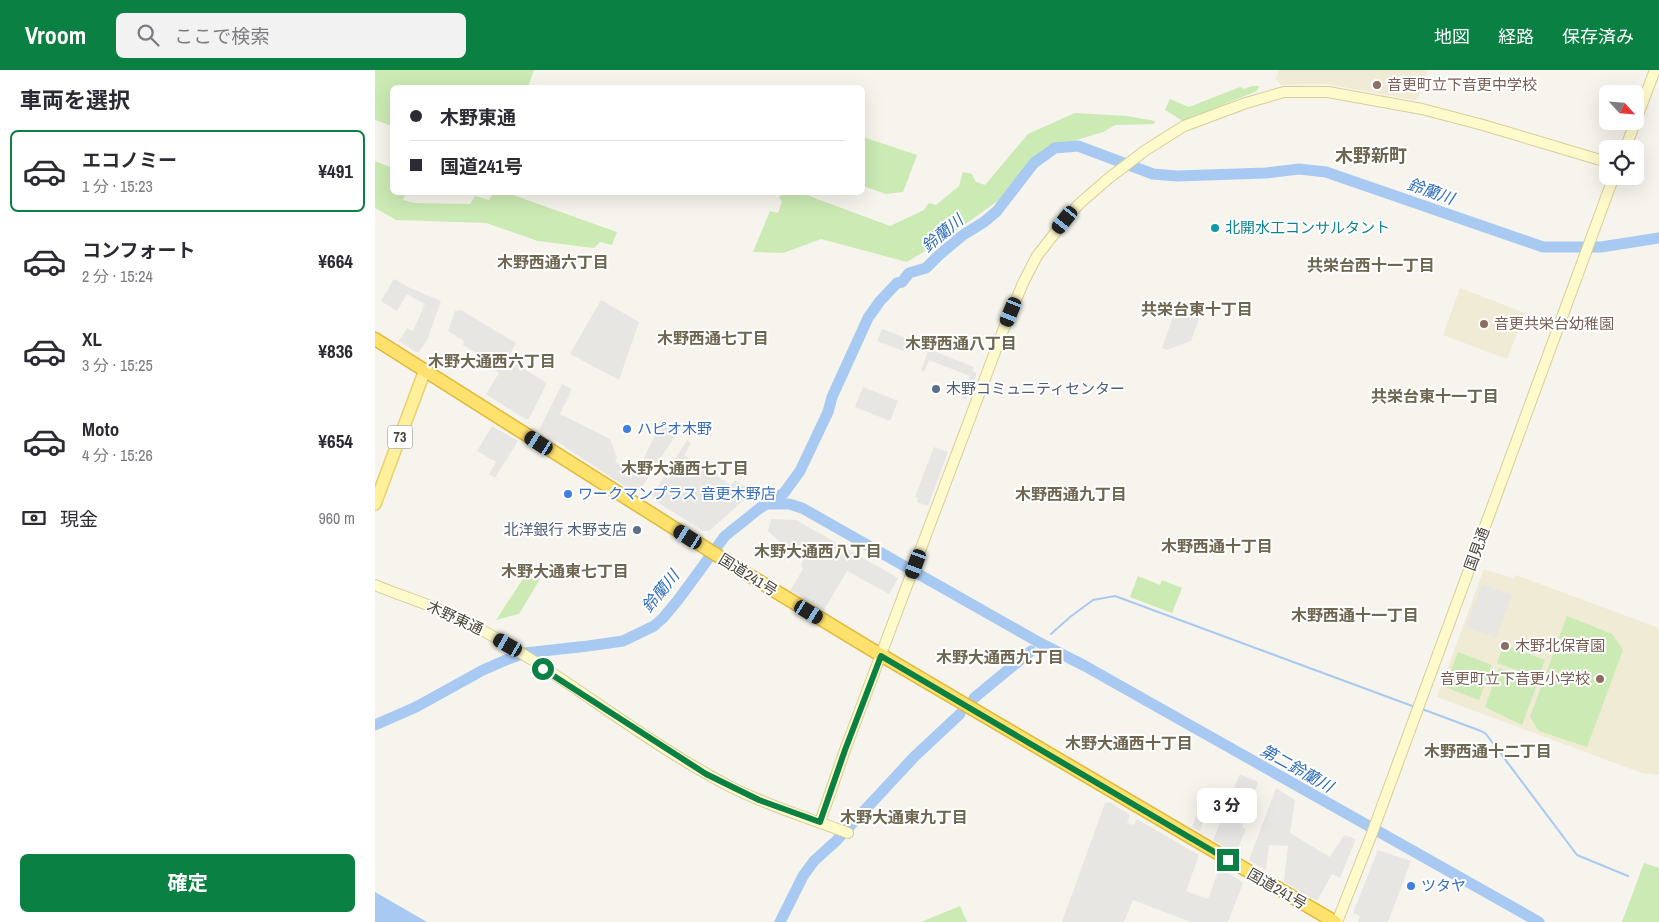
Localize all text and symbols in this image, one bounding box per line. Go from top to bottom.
search box [116,13,466,58]
text: Vroom [25,19,86,51]
icon: search [134,21,162,49]
text: ここで検索 [174,23,269,49]
text: 地図 [1434,24,1470,49]
text: 経路 [1498,24,1534,49]
text: 保存済み [1562,24,1634,49]
place label: 音更町立下音更中学校 [1387,74,1537,95]
marker: 音更町立下音更中学校 [1371,79,1383,91]
text: 車両を選択 [20,85,130,115]
north arrow [1599,85,1644,130]
map controls [1599,85,1644,185]
text: 木野東通 [440,104,516,130]
button: locate [1599,140,1644,185]
district label: 木野新町 [1335,143,1407,168]
text: エコノミー [82,147,177,173]
icon: car [22,149,67,194]
text: 国道241号 [440,153,523,179]
text: ¥491 [318,158,353,184]
water label: 鈴蘭川 [1405,173,1459,210]
text: 1 分 · 15:23 [82,175,153,197]
car [1049,204,1080,236]
water label: 鈴蘭川 [917,208,969,257]
place label: 北開水工コンサルタント [1225,217,1390,238]
marker: 北開水工コンサルタント [1209,222,1221,234]
text: コンフォート [82,237,195,263]
icon: car [22,239,67,284]
text: ¥664 [318,248,353,274]
district label: 木野西通六丁目 [497,251,609,273]
district label: 共栄台西十一丁目 [1307,254,1435,276]
text: 2 分 · 15:24 [82,265,153,287]
car [998,295,1023,329]
district label: 共栄台東十丁目 [1141,298,1253,320]
place label: 音更共栄台幼稚園 [1494,313,1614,334]
marker: 音更共栄台幼稚園 [1478,318,1490,330]
text: XL [82,326,102,352]
district label: 木野西通七丁目 [657,327,769,349]
icon: car [22,329,67,374]
district label: 木野西通八丁目 [905,332,1017,354]
text: ¥836 [318,338,353,364]
district label: 木野大通西六丁目 [428,350,556,372]
text: 3 分 · 15:25 [82,354,153,376]
place label: 木野コミュニティセンター [946,378,1125,399]
marker: 木野コミュニティセンター [930,383,942,395]
district label: 共栄台東十一丁目 [1371,385,1499,407]
text: Moto [82,416,119,442]
place label: ハピオ木野 [637,418,712,439]
icon: car [22,419,67,464]
marker: ハピオ木野 [621,423,633,435]
road number: 73 [387,426,413,448]
text: ¥654 [318,428,353,454]
car [522,429,555,457]
text: 4 分 · 15:26 [82,444,153,466]
district label: 木野大通西七丁目 [621,457,749,479]
place label: ワークマンプラス 音更木野店 [578,483,776,504]
district label: 木野西通九丁目 [1015,483,1127,505]
marker: ワークマンプラス 音更木野店 [562,488,574,500]
icon: cash [20,504,48,532]
text: 現金 [60,506,98,532]
text: 960 m [319,507,355,529]
place label: 北洋銀行 木野支店 [504,519,627,540]
car [671,523,704,551]
marker: 北洋銀行 木野支店 [631,524,643,536]
street label: 国見通 [1459,524,1494,574]
district label: 木野西通十丁目 [1161,535,1273,557]
district label: 木野大通西八丁目 [754,540,882,562]
car [903,547,928,581]
street label: 国道241号 [715,548,782,601]
district label: 木野大通東七丁目 [501,560,629,582]
water label: 鈴蘭川 [636,564,685,617]
street label: 木野東通 [424,595,487,640]
car [792,598,825,626]
district label: 木野西通十一丁目 [1291,604,1419,626]
car [491,631,524,659]
place label: 木野北保育園 [1515,635,1605,656]
marker: 木野北保育園 [1499,640,1511,652]
district label: 木野大通西九丁目 [936,646,1064,668]
route start [532,658,554,680]
place label: 音更町立下音更小学校 [1440,668,1590,689]
marker: 音更町立下音更小学校 [1594,673,1606,685]
district label: 木野大通西十丁目 [1065,732,1193,754]
water label: 第二鈴蘭川 [1257,739,1339,798]
district label: 木野西通十二丁目 [1424,740,1552,762]
callout: 3 分 [1198,788,1258,822]
text: 3 分 [1214,794,1240,816]
district label: 木野大通東九丁目 [840,806,968,828]
route end [1217,849,1239,871]
button: 確定 [20,854,355,912]
street label: 国道241号 [1244,863,1311,914]
place label: ツタヤ [1421,875,1466,896]
marker: ツタヤ [1405,880,1417,892]

